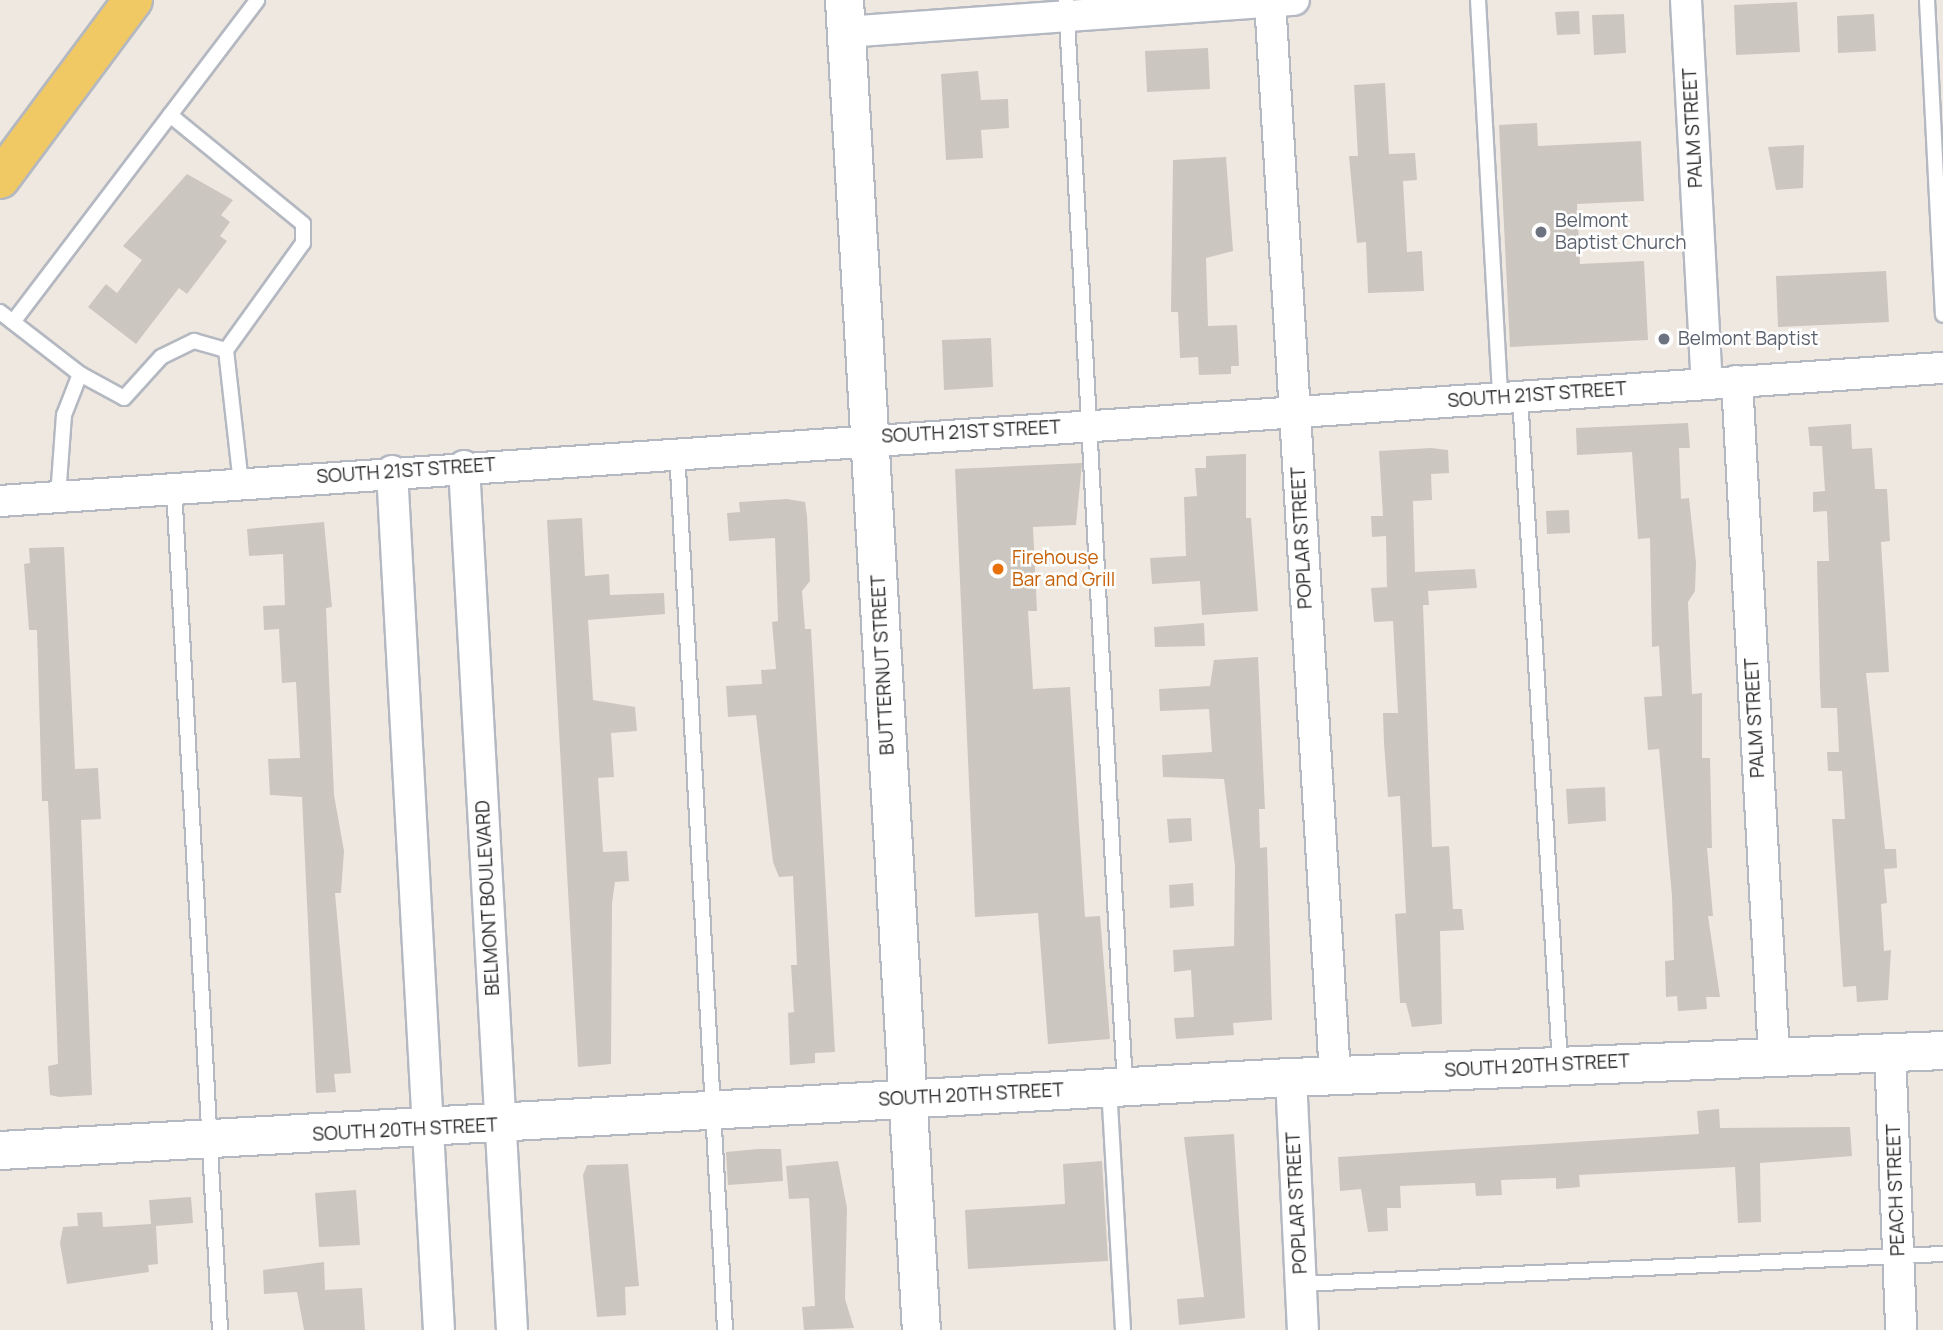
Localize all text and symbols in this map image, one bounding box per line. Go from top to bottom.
street label: PALM STREET [1678,67,1708,189]
place label: Belmont Baptist Church [1555,210,1687,254]
marker: Belmont Baptist Church [1533,224,1549,240]
place label: Belmont Baptist [1678,328,1818,350]
marker: Belmont Baptist [1656,331,1672,347]
street label: SOUTH 21ST STREET [1446,377,1628,413]
street label: SOUTH 21ST STREET [881,416,1061,448]
street label: SOUTH 21ST STREET [315,453,497,489]
street label: POPLAR STREET [1287,466,1317,610]
place label: Firehouse Bar and Grill [1012,547,1115,591]
marker: Firehouse Bar and Grill [990,561,1006,577]
street label: BUTTERNUT STREET [867,574,899,756]
street label: PALM STREET [1740,657,1770,779]
street label: BELMONT BOULEVARD [471,799,505,997]
street label: SOUTH 20TH STREET [1444,1050,1630,1082]
street label: SOUTH 20TH STREET [878,1079,1064,1111]
street label: SOUTH 20TH STREET [312,1114,498,1146]
street label: PEACH STREET [1882,1123,1910,1257]
street label: POPLAR STREET [1282,1131,1312,1275]

